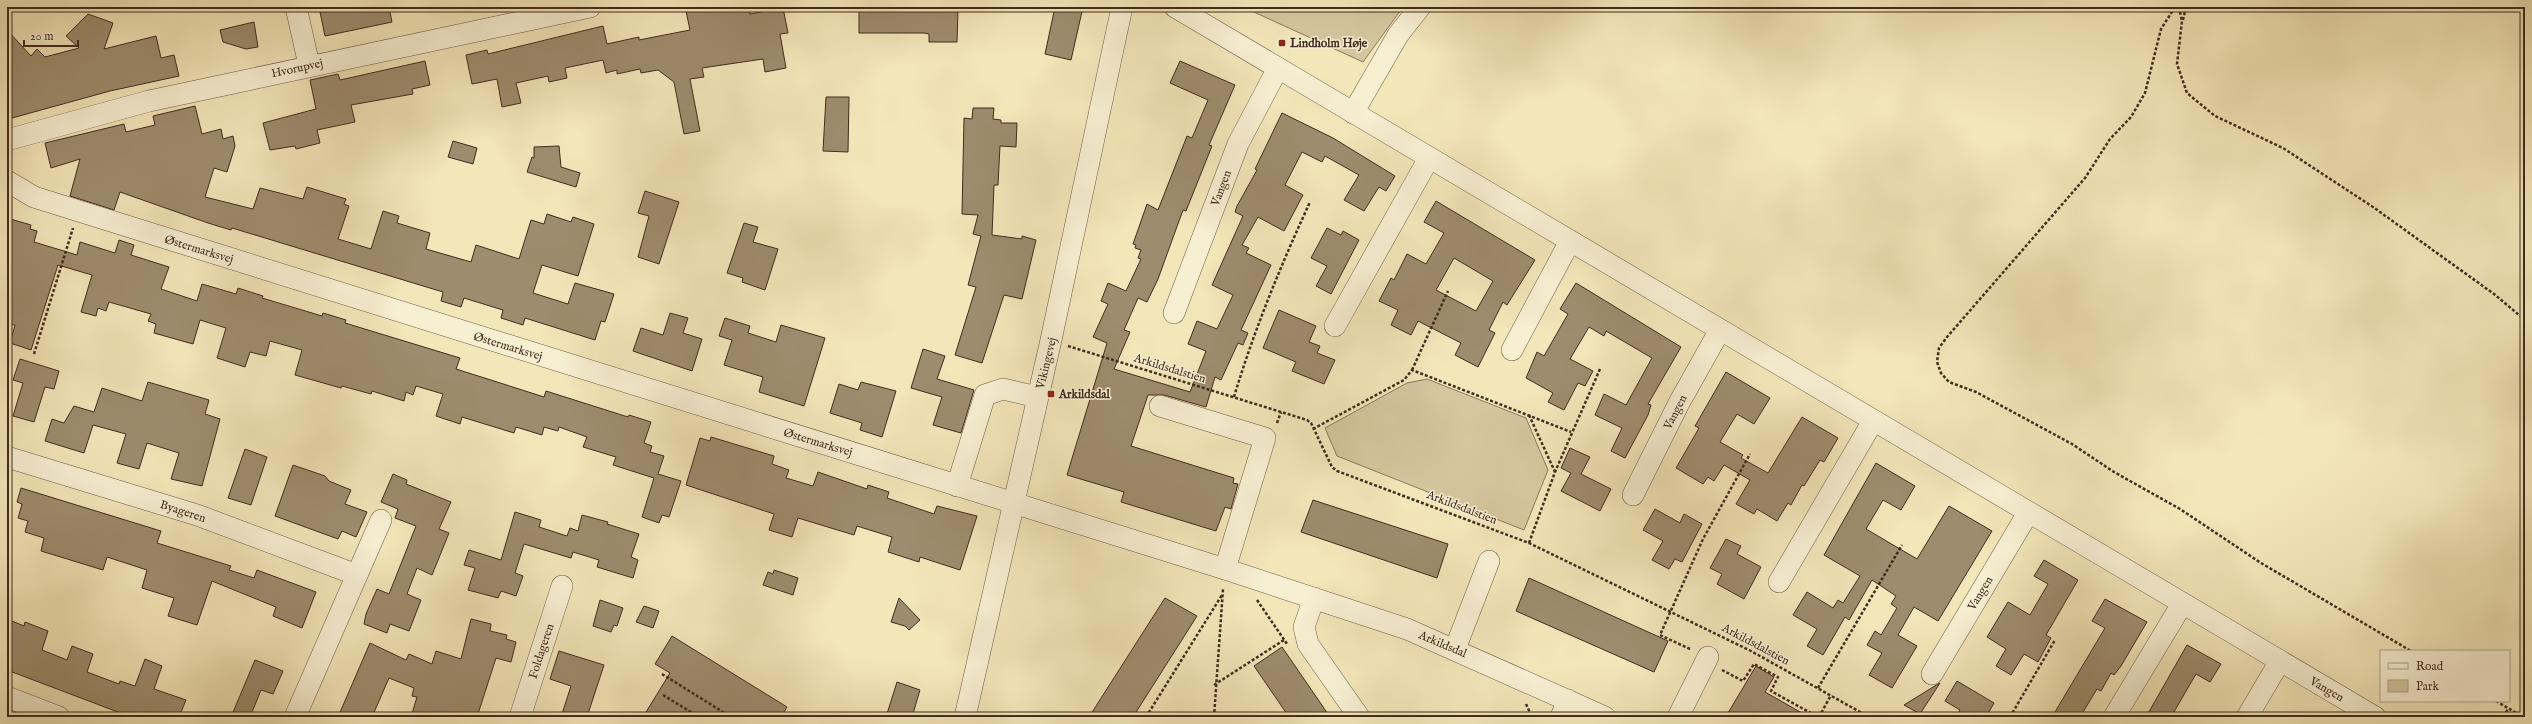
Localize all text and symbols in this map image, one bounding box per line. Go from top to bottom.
scale bar [24,22,78,48]
text: 20 m [30,29,53,44]
place label: Lindholm Høje [1289,36,1368,52]
marker: Lindholm Høje [1277,38,1287,48]
street label: Hvorupvej [270,56,325,82]
street label: Vangen [1207,168,1235,209]
street label: Østermarksvej [163,232,235,267]
street label: Østermarksvej [472,329,544,364]
street label: Vikingevej [1033,336,1060,391]
street label: Arkildsdalstien [1131,350,1208,387]
place label: Arkildsdal [1058,387,1111,402]
marker: Arkildsdal [1046,389,1056,399]
street label: Vangen [1660,392,1691,433]
street label: Østermarksvej [782,425,854,460]
street label: Arkildsdalstien [1424,487,1500,528]
street label: Byageren [158,497,208,526]
street label: Vangen [1964,573,1997,614]
street label: Arkildsdalstien [1719,620,1793,669]
street label: Foldageren [526,621,558,681]
street label: Arkildsdal [1416,627,1470,662]
legend [2380,650,2510,702]
text: Road [2416,659,2444,674]
street label: Vangen [2306,673,2347,705]
text: Park [2416,679,2439,694]

